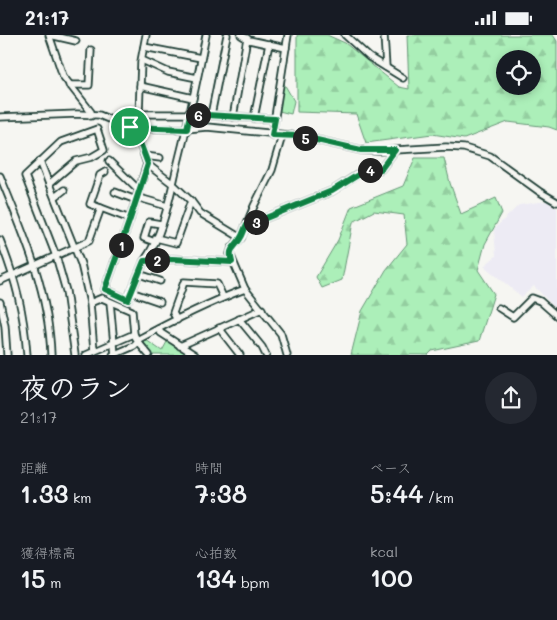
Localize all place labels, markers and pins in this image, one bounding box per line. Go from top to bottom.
pin: 6 [186,103,210,127]
pin [109,106,151,148]
pin: 5 [292,125,318,151]
pin: 4 [358,157,382,183]
pin: 3 [244,209,268,235]
pin: 1 [108,233,134,257]
pin: 2 [144,247,170,273]

